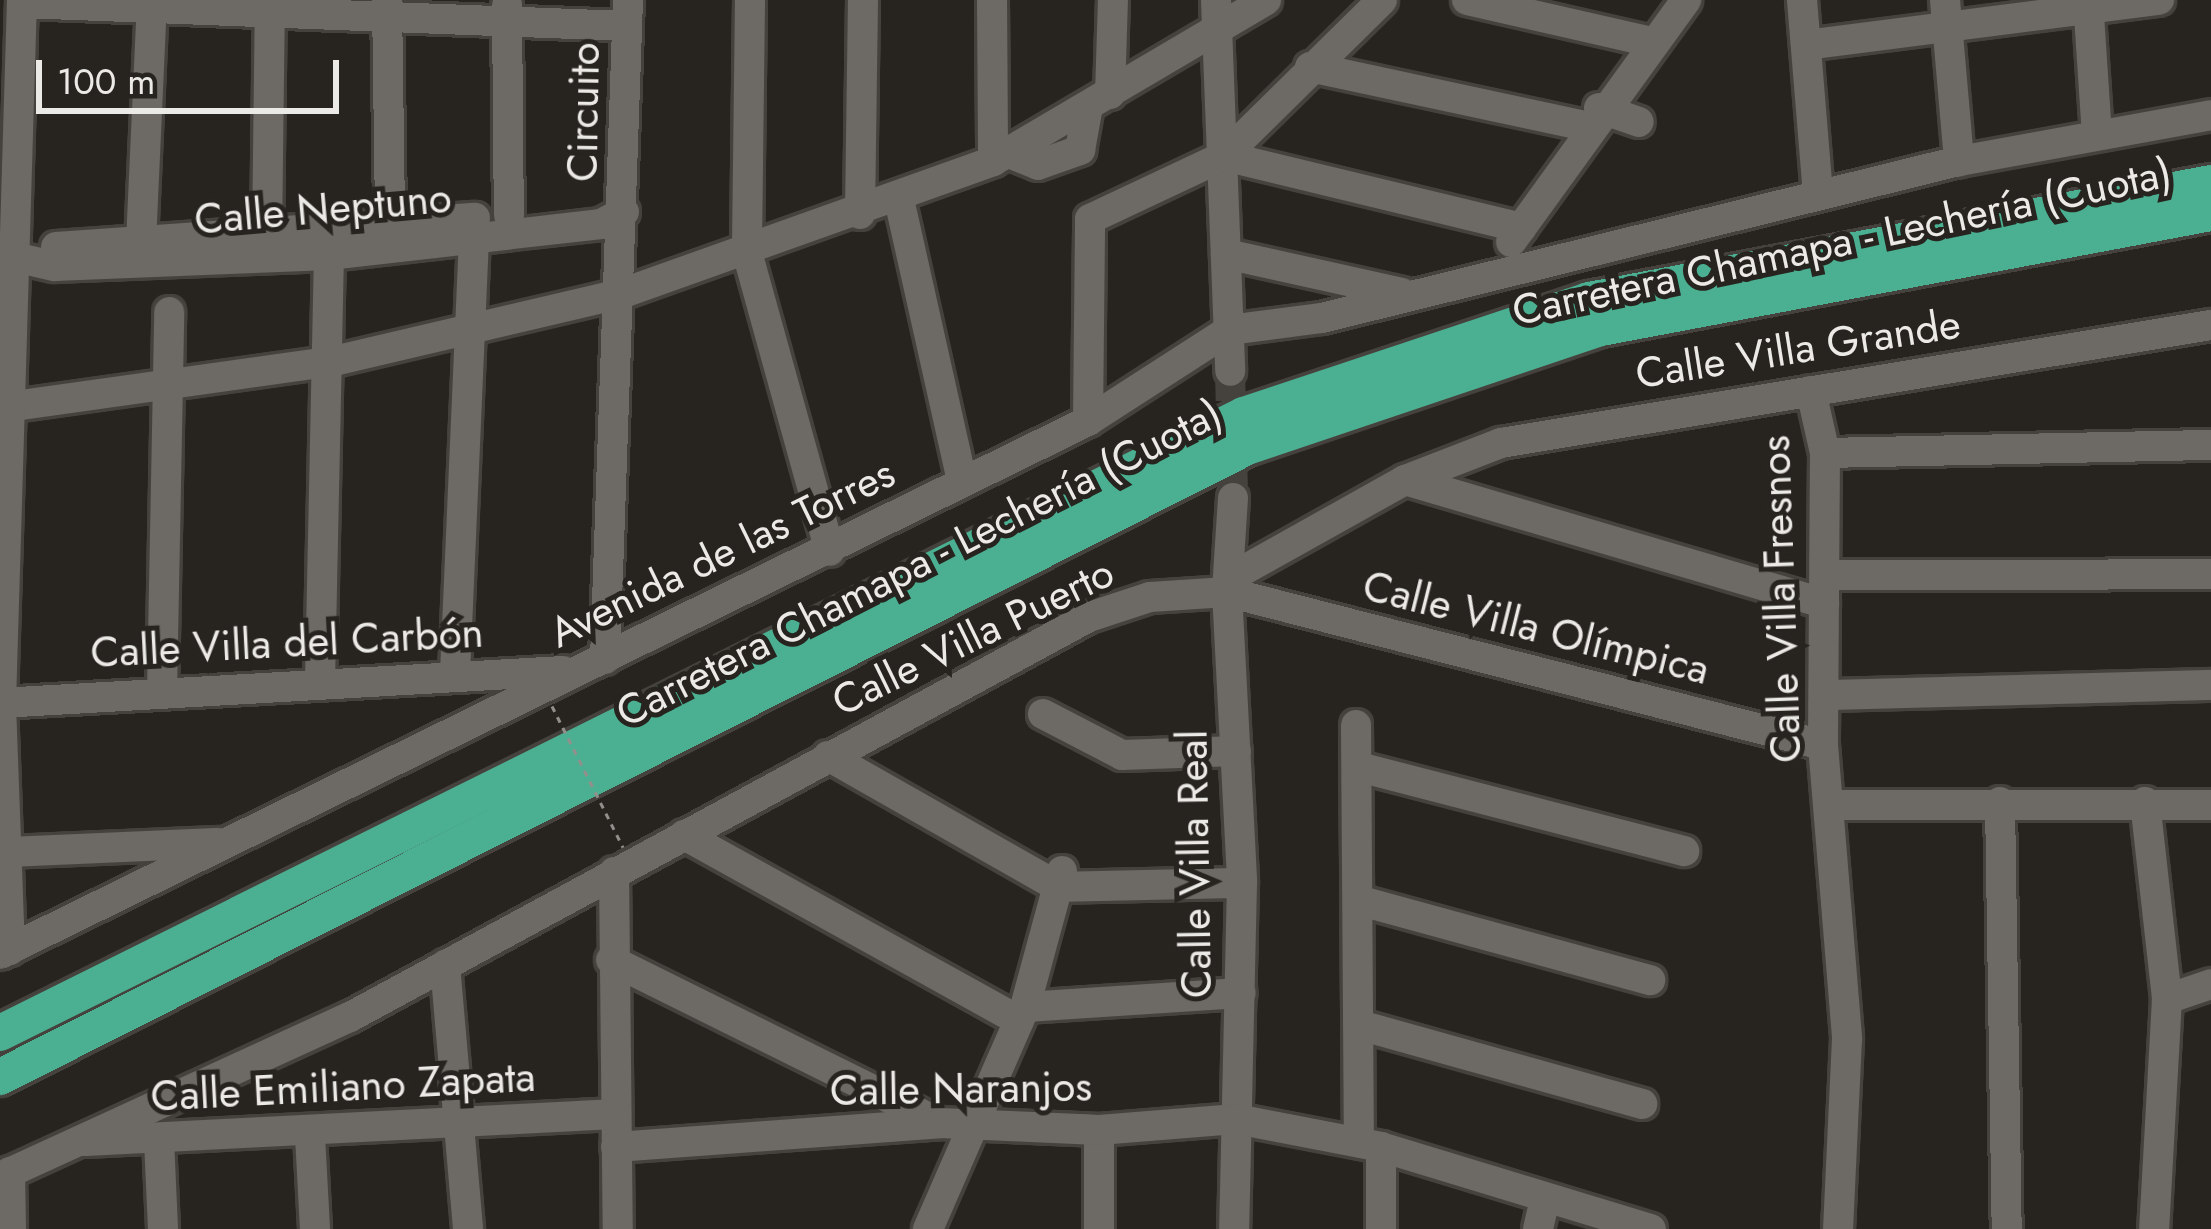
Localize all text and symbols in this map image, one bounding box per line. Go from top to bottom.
scale bar [42,36,345,110]
street label: Circuito [558,42,610,182]
text: 100 m [57,55,155,107]
street label: Carretera Chamapa - Lechería (Cuota) [1508,147,2176,337]
street label: Calle Neptuno [192,173,454,245]
street label: Calle Villa Grande [1632,298,1964,400]
street label: Carretera Chamapa - Lechería (Cuota) [608,388,1230,738]
street label: Calle Villa Fresnos [1750,434,1812,764]
street label: Avenida de las Torres [541,448,903,658]
street label: Calle Villa Puerto [824,547,1122,727]
street label: Calle Villa Olímpica [1358,561,1714,695]
street label: Calle Villa del Carbón [89,608,485,678]
street label: Calle Villa Real [1167,729,1223,999]
street label: Calle Emiliano Zapata [149,1052,537,1122]
street label: Calle Naranjos [829,1062,1093,1116]

